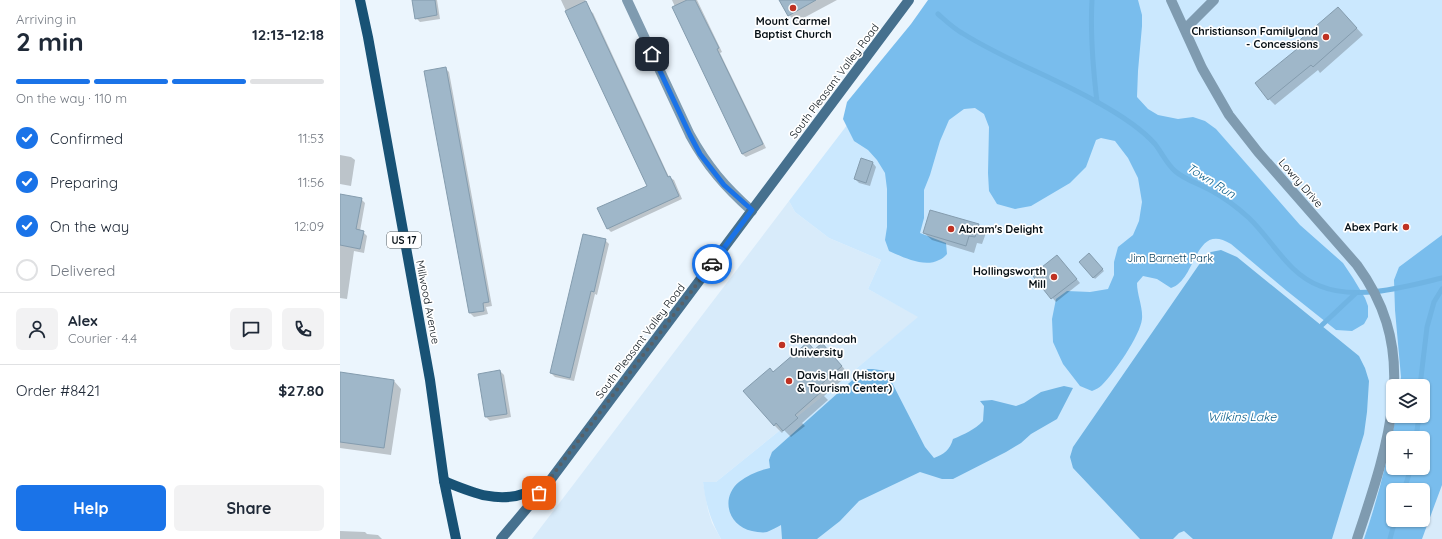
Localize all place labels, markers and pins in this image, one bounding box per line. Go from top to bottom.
marker: Mount Carmel Baptist Church [788,3,798,13]
place label: Mount Carmel Baptist Church [754,14,832,41]
place label: Christianson Familyland - Concessions [1191,24,1318,51]
marker: Christianson Familyland - Concessions [1321,32,1331,42]
pin [635,37,669,71]
place label: Abex Park [1345,220,1398,234]
place label: Abram's Delight [959,222,1043,236]
marker: Abex Park [1401,222,1411,232]
marker: Abram's Delight [946,224,956,234]
place label: Hollingsworth Mill [973,264,1046,291]
marker: Hollingsworth Mill [1049,272,1059,282]
place label: Shenandoah University [790,332,857,359]
marker: Shenandoah University [777,340,787,350]
place label: Davis Hall (History & Tourism Center) [797,368,895,395]
marker: Davis Hall (History & Tourism Center) [784,376,794,386]
pin [522,476,556,510]

